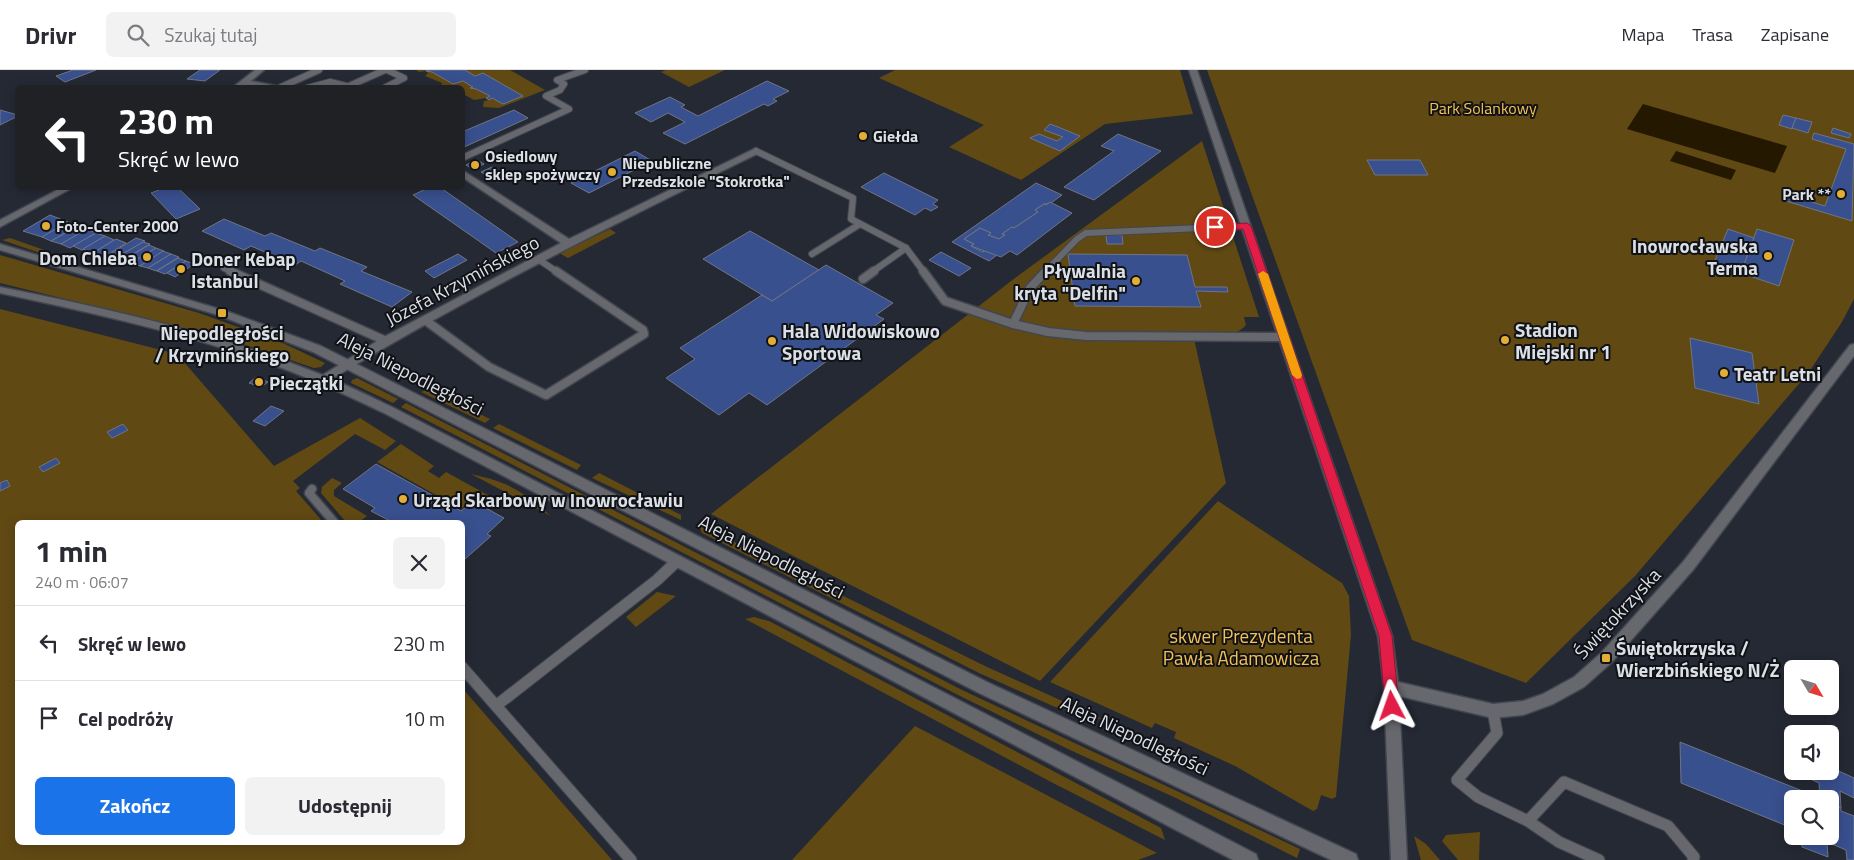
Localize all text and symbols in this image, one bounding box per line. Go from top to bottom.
search box [106,12,456,57]
text: Drivr [25,17,76,53]
text: Szukaj tutaj [164,20,257,49]
icon: search [124,21,152,49]
text: Mapa [1622,21,1664,48]
text: Trasa [1692,21,1733,48]
text: Zapisane [1761,21,1829,48]
text: 230 m [118,94,214,148]
park label: Park Solankowy [1429,96,1537,120]
icon: left [35,105,100,170]
place label: Giełda [873,124,918,148]
marker: Giełda [857,130,869,142]
text: Skręć w lewo [118,142,239,176]
place label: Osiedlowy sklep spożywczy [485,144,600,186]
place label: Niepubliczne Przedszkole "Stokrotka" [622,151,790,193]
marker: Osiedlowy sklep spożywczy [469,159,481,171]
marker: Niepubliczne Przedszkole "Stokrotka" [606,166,618,178]
place label: Park ** [1782,182,1831,206]
marker: Park ** [1835,188,1847,200]
pin [1194,206,1236,248]
icon: arrive [1201,213,1229,241]
place label: Foto-Center 2000 [56,214,179,238]
marker: Foto-Center 2000 [40,220,52,232]
street label: Józefa Krzymińskiego [380,227,544,333]
place label: Inowrocławska Terma [1632,231,1758,282]
place label: Dom Chleba [39,243,137,272]
place label: Doner Kebap Istanbul [191,244,296,295]
marker: Inowrocławska Terma [1762,250,1774,262]
marker: Dom Chleba [141,251,153,263]
place label: Pływalnia kryta "Delfin" [1014,256,1126,307]
marker: Doner Kebap Istanbul [175,263,187,275]
marker: Pływalnia kryta "Delfin" [1130,275,1142,287]
marker: Niepodległości / Krzymińskiego [216,307,228,319]
place label: Stadion Miejski nr 1 [1515,315,1611,366]
place label: Hala Widowiskowo Sportowa [782,316,940,367]
place label: Niepodległości / Krzymińskiego [155,318,289,369]
street label: Aleja Niepodległości [333,324,489,422]
marker: Stadion Miejski nr 1 [1499,334,1511,346]
marker: Hala Widowiskowo Sportowa [766,335,778,347]
place label: Teatr Letni [1734,359,1821,388]
marker: Teatr Letni [1718,367,1730,379]
place label: Pieczątki [269,368,343,397]
marker: Pieczątki [253,376,265,388]
place label: Urząd Skarbowy w Inowrocławiu [413,485,683,514]
marker: Urząd Skarbowy w Inowrocławiu [397,493,409,505]
street label: Aleja Niepodległości [694,507,850,605]
text: 1 min [35,528,108,574]
button: close [393,537,445,589]
street label: Świętokrzyska [1567,560,1667,665]
text: 240 m · 06:07 [35,570,129,594]
park label: skwer Prezydenta Pawła Adamowicza [1163,621,1320,672]
icon: left [35,629,63,657]
text: Skręć w lewo [78,629,186,658]
text: 230 m [393,629,445,658]
place label: Świętokrzyska / Wierzbińskiego N/Ż [1616,633,1780,684]
marker: Świętokrzyska / Wierzbińskiego N/Ż [1600,652,1612,664]
north arrow [1784,660,1839,715]
map controls [1784,660,1839,845]
position arrow [1365,679,1417,731]
street label: Aleja Niepodległości [1056,688,1214,782]
icon: arrive [35,704,63,732]
text: Cel podróży [78,704,173,733]
text: 10 m [404,704,445,733]
button: sound [1784,725,1839,780]
button: Zakończ [35,777,235,835]
button: Udostępnij [245,777,445,835]
button: search [1784,790,1839,845]

